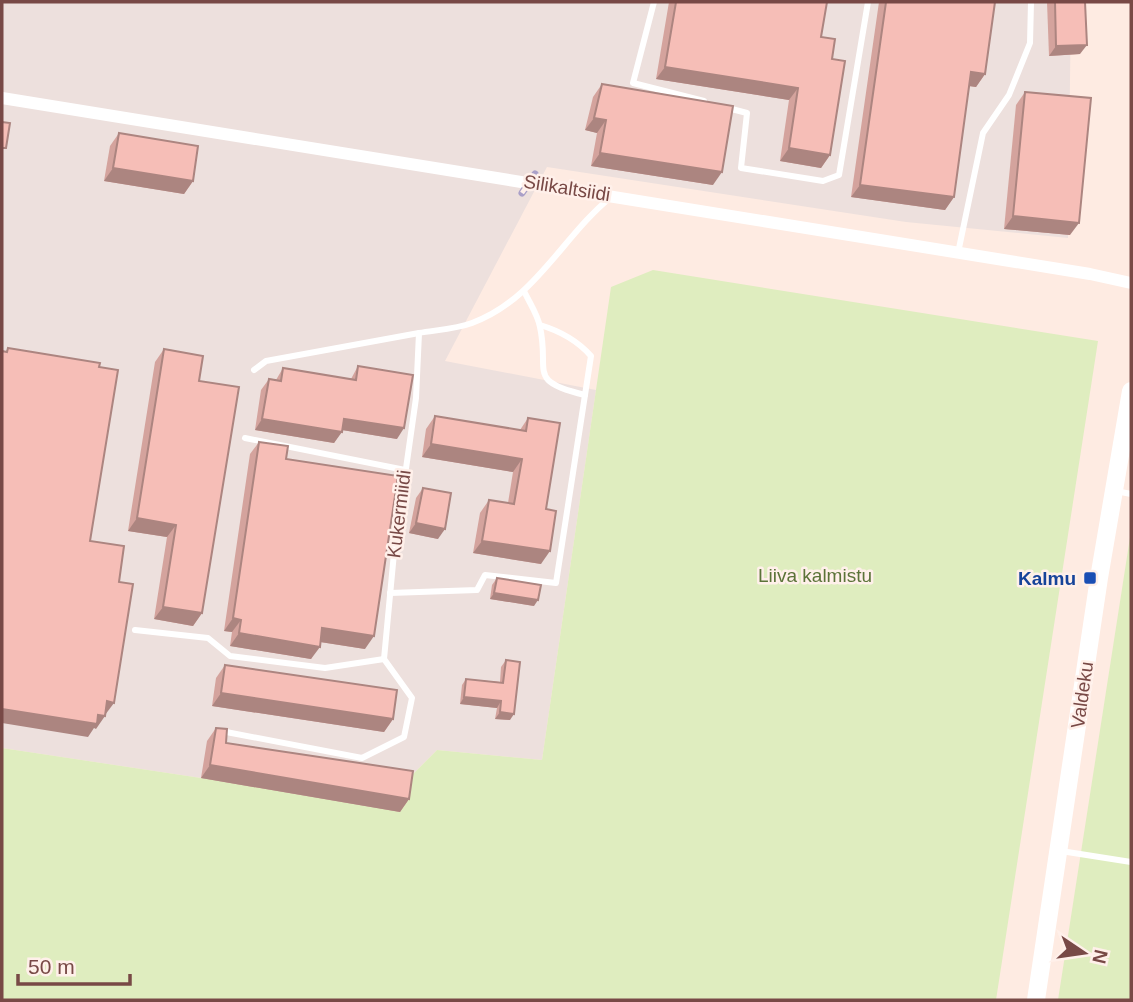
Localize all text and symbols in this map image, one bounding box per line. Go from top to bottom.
street label: Silikaltsiidi [522,171,612,205]
street label: Kukermiidi [383,469,415,559]
park label: Liiva kalmistu [758,565,872,586]
place label: Kalmu [1018,568,1076,589]
marker: Kalmu [1082,570,1098,586]
street label: Valdeku [1067,660,1097,730]
north arrow [1049,918,1119,988]
scale bar [18,942,130,986]
text: N [1088,948,1112,966]
text: 50 m [28,955,75,978]

